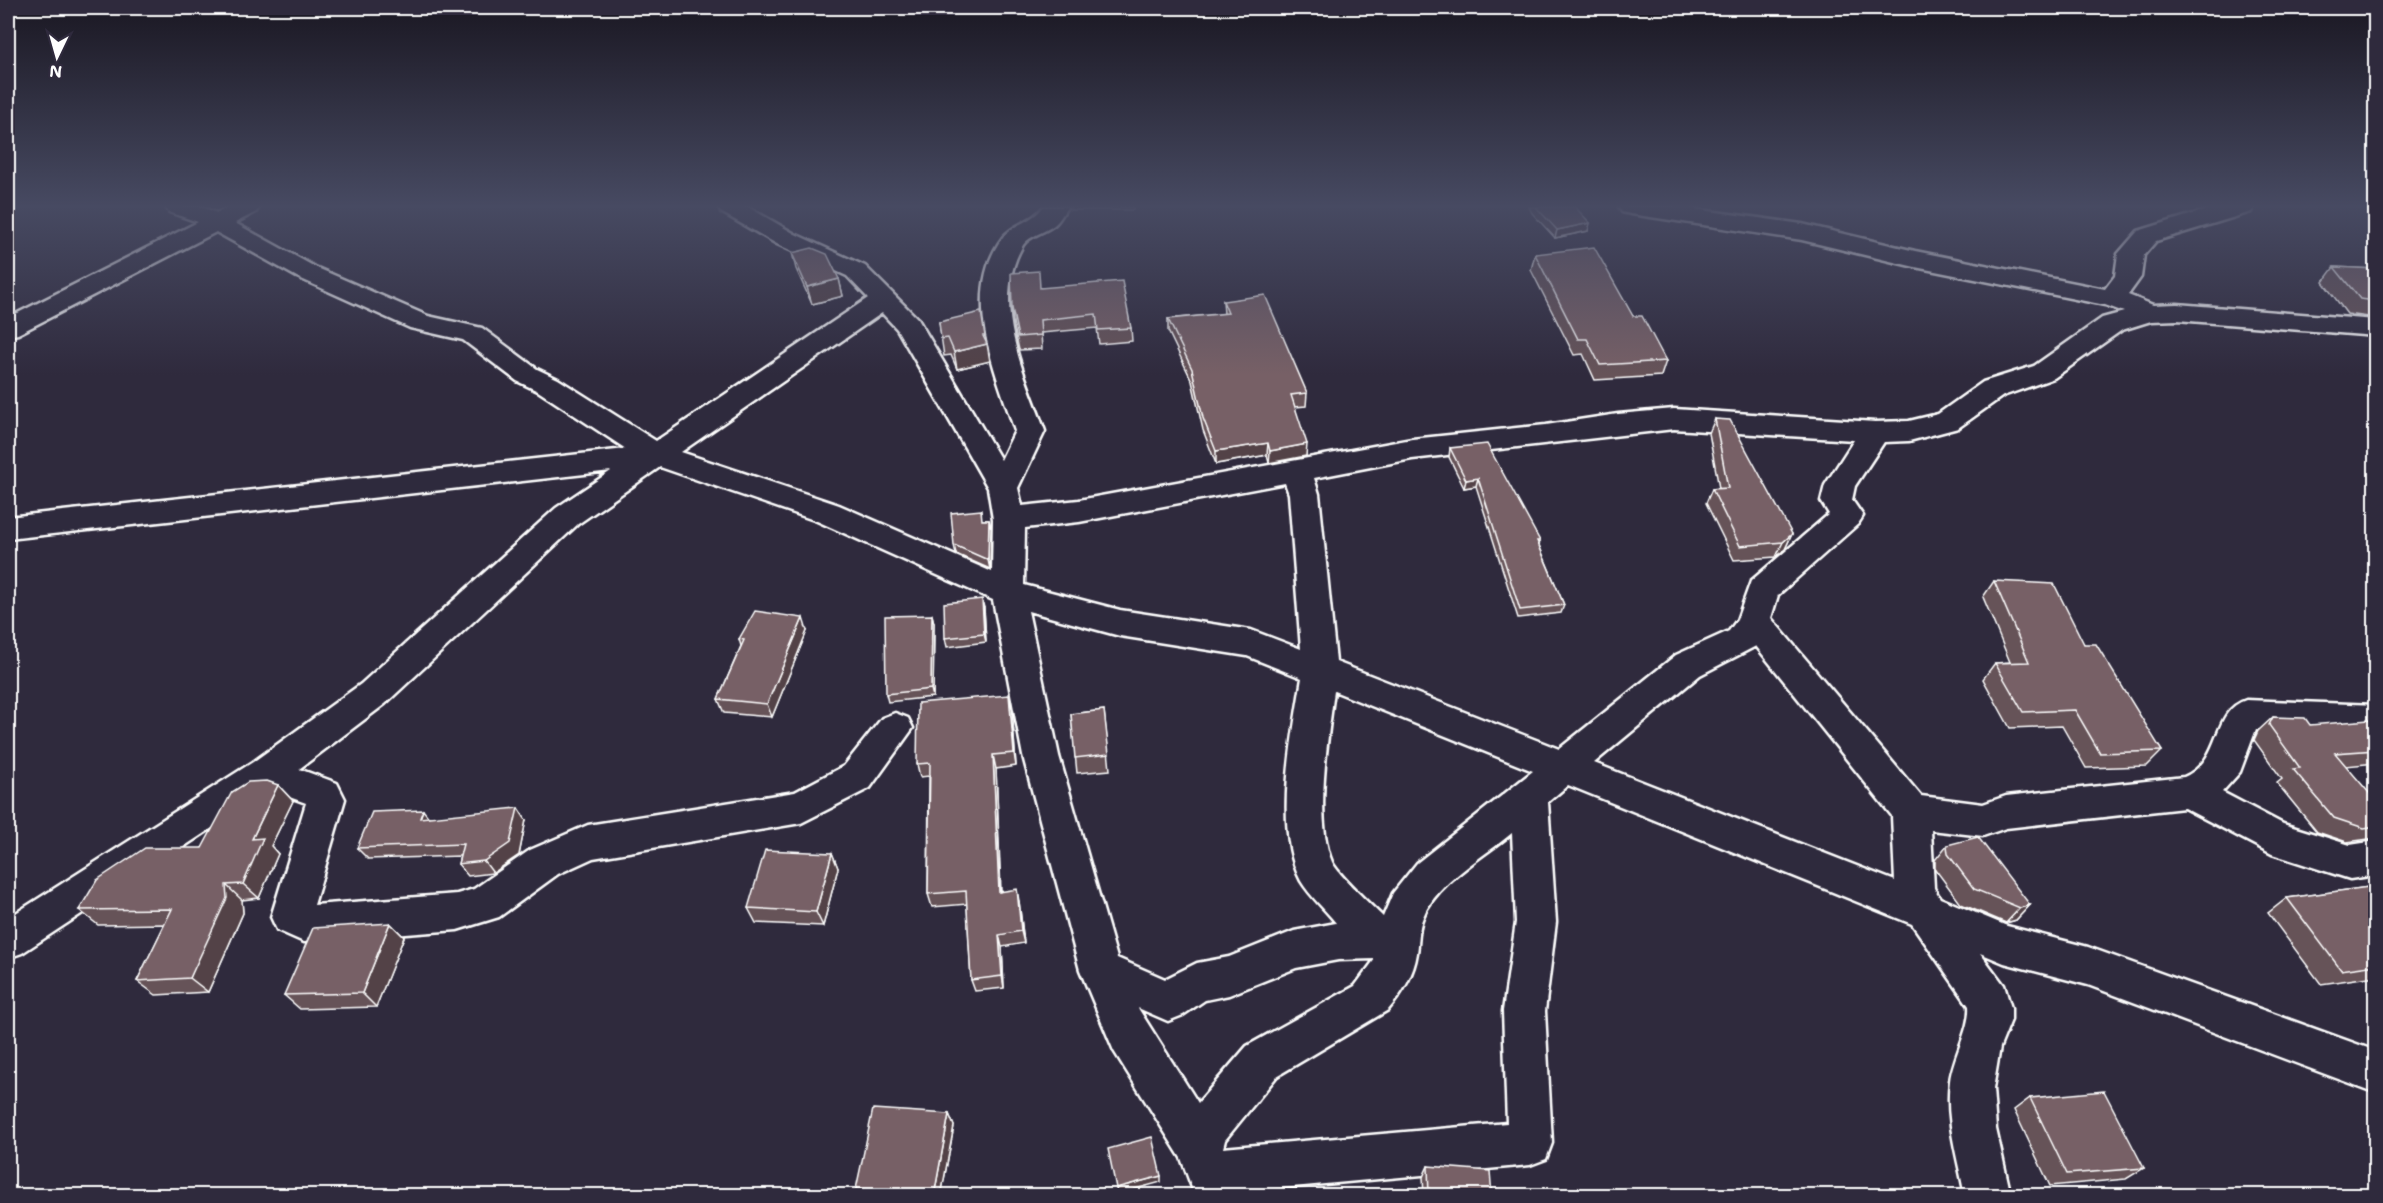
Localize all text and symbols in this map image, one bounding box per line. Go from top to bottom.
north arrow [27,27,87,87]
text: N [49,60,63,82]

